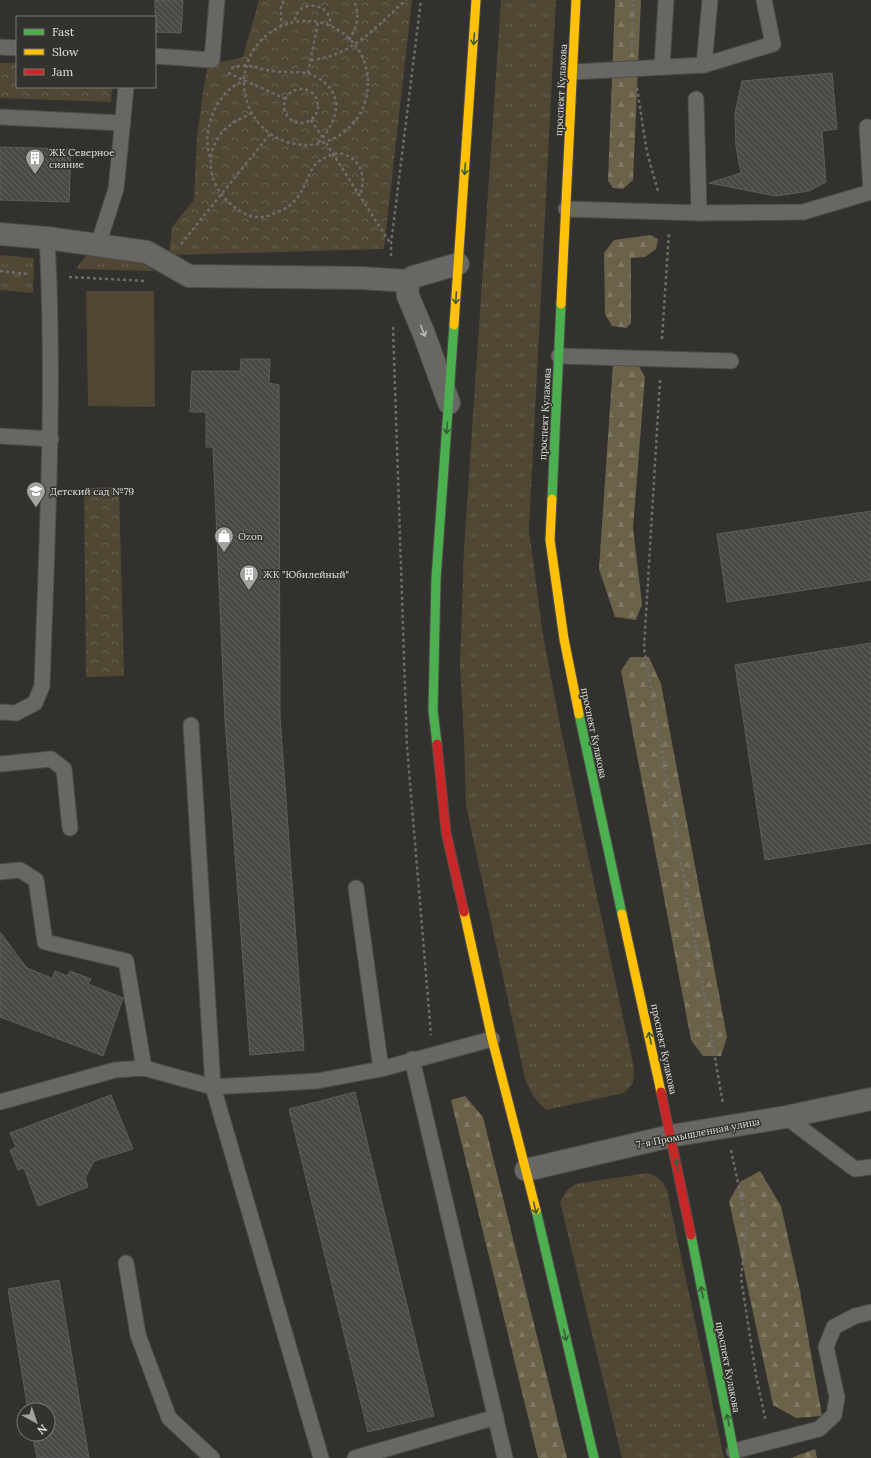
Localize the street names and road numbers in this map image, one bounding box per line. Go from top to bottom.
street label: проспект Кулакова [552,44,570,136]
street label: проспект Кулакова [536,368,554,460]
street label: проспект Кулакова [578,687,610,779]
street label: проспект Кулакова [648,1003,680,1095]
street label: 7-я Промышленная улица [635,1115,761,1151]
street label: проспект Кулакова [713,1320,743,1414]

